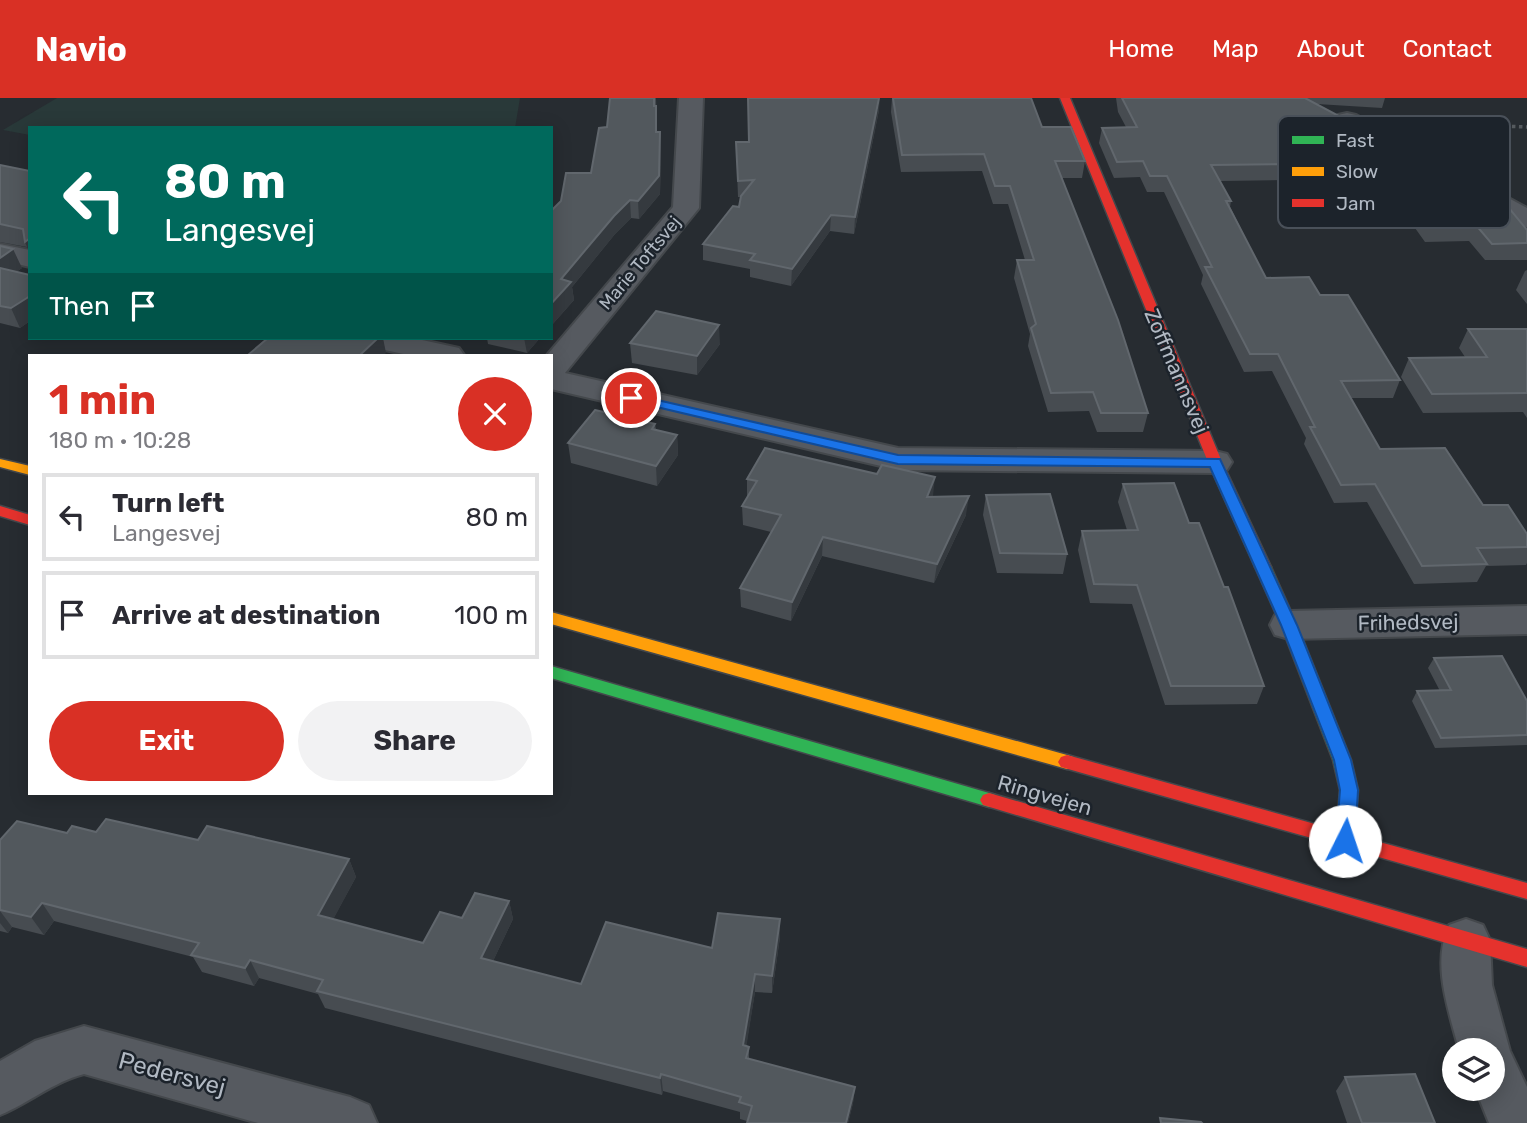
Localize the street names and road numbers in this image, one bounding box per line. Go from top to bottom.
street label: Marie Toftsvej [594,212,686,314]
street label: Zoffmannsvej [1139,305,1215,437]
street label: Frihedsvej [1357,609,1459,635]
street label: Ringvejen [995,770,1095,820]
street label: Pedersvej [115,1046,229,1102]

